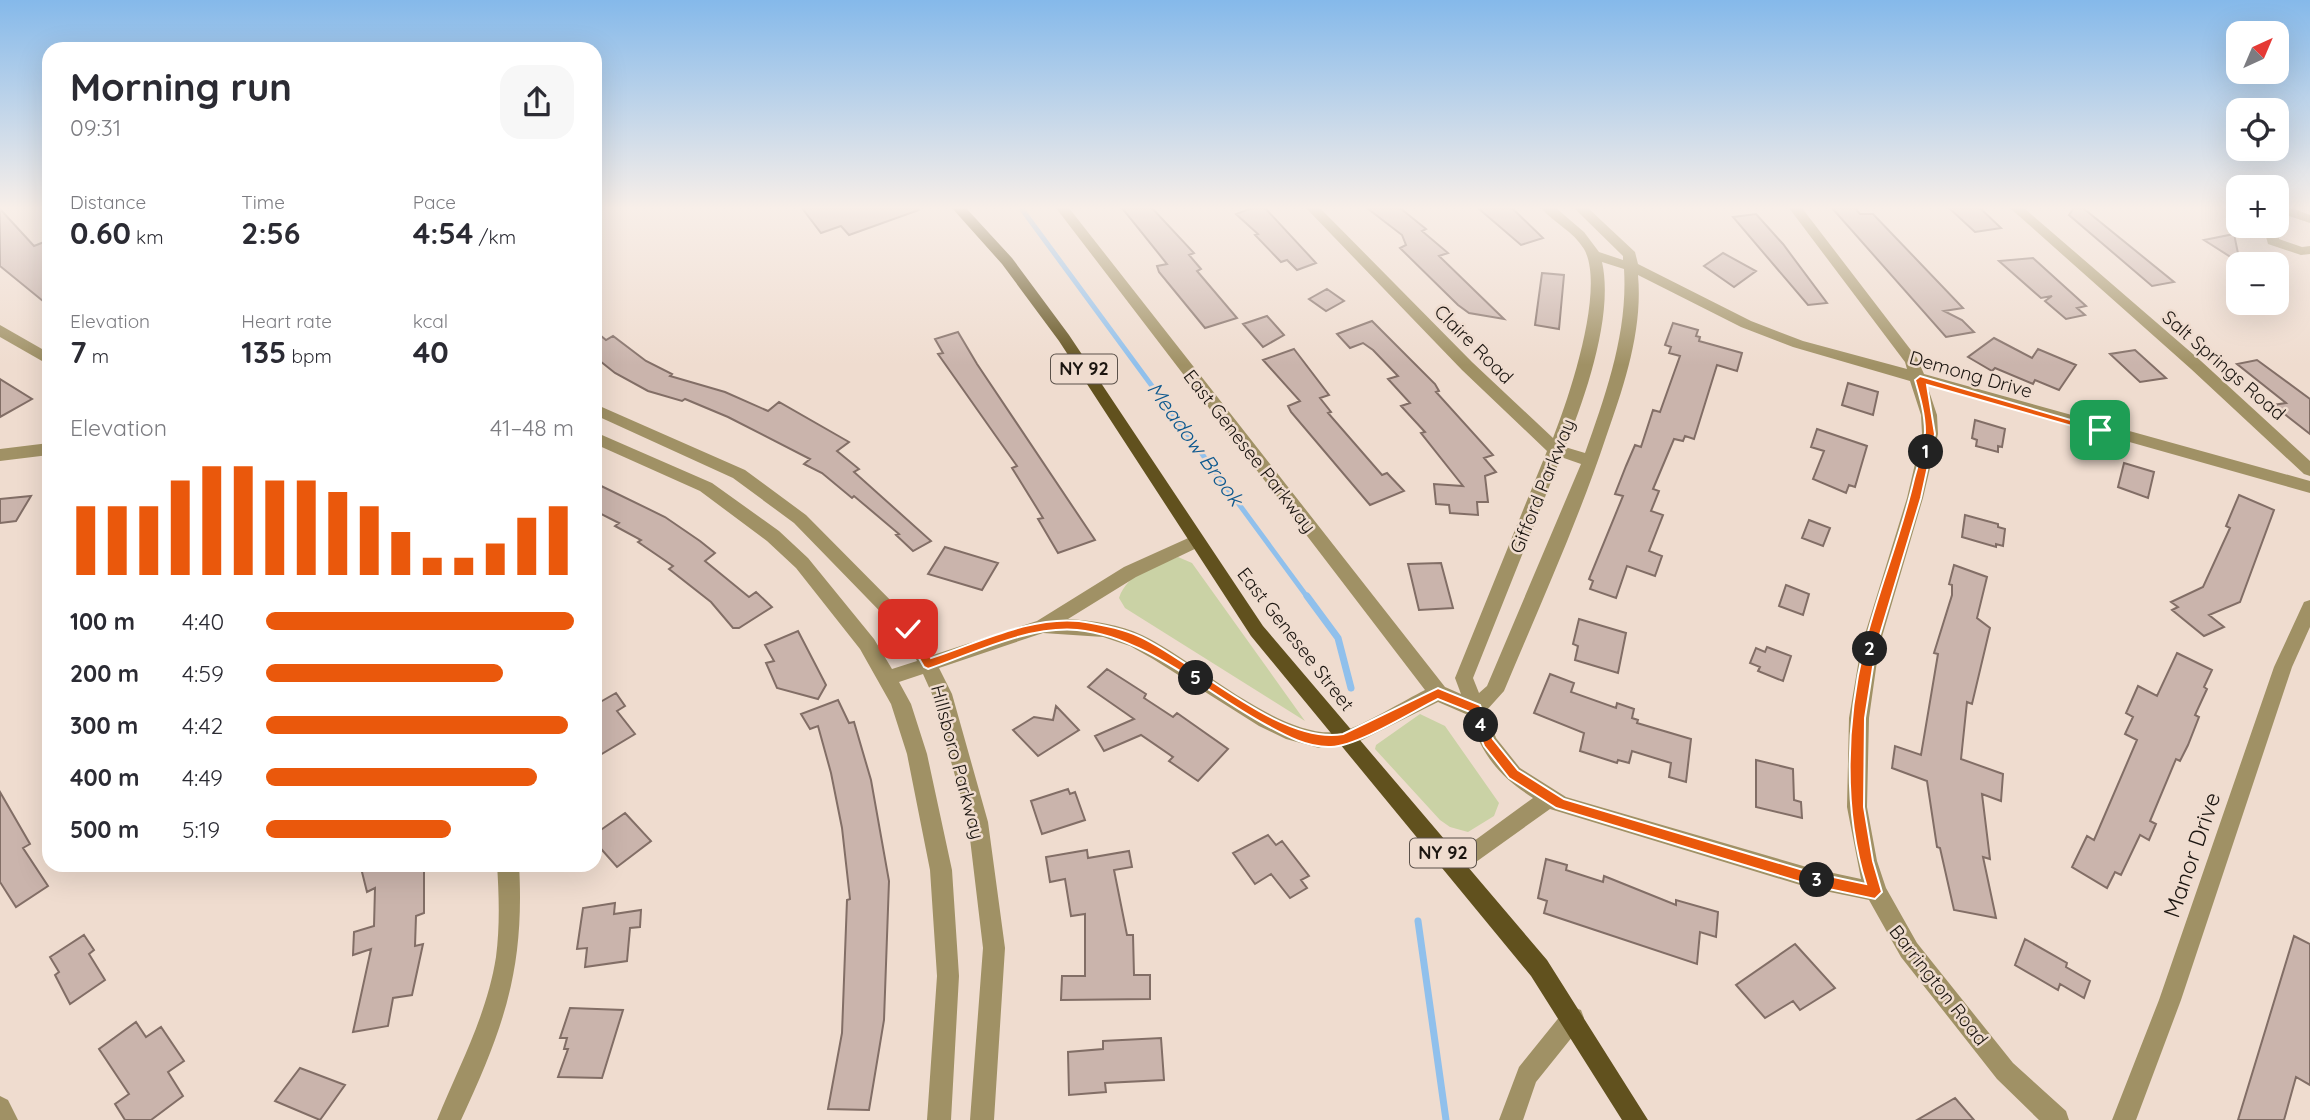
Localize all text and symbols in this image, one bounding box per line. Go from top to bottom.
north arrow [2226,21,2289,84]
map controls [2226,21,2289,315]
text: Morning run [70,63,292,111]
button: share [500,65,574,139]
button: locate [2226,98,2289,161]
text: 09:31 [70,113,121,142]
button: + [2226,175,2289,238]
text: Distance [70,190,146,214]
text: Time [241,190,285,214]
text: Pace [413,190,456,214]
text: 0.60 [70,214,131,252]
text: 2:56 [241,214,300,252]
text: 4:54 [413,214,473,252]
text: km [131,225,164,249]
text: /km [473,225,516,249]
button: − [2226,252,2289,315]
street label: Claire Road [1429,299,1519,389]
street label: Salt Springs Road [2157,305,2291,425]
text: Elevation [70,309,150,333]
text: Heart rate [241,309,332,333]
text: kcal [413,309,448,333]
text: 7 [70,333,86,371]
text: 135 [241,333,286,371]
text: 40 [413,333,449,371]
text: m [86,344,109,368]
text: bpm [286,344,332,368]
street label: Demong Drive [1907,345,2035,403]
road number: NY 92 [1051,354,1117,384]
street label: East Genesee Parkway [1179,364,1321,538]
water label: Meadow Brook [1142,376,1251,512]
pin [2070,400,2130,460]
icon: arrive [2081,411,2119,449]
text: Elevation [70,413,167,442]
text: 41–48 m [490,413,574,442]
street label: Gifford Parkway [1504,415,1580,557]
pin: 1 [1909,434,1944,470]
text: 1 [1922,439,1929,463]
street label: East Genesee Street [1232,562,1360,716]
pin [878,599,938,659]
text: 100 m [70,607,135,636]
text: 4:40 [182,607,224,636]
icon: check [889,610,927,648]
pin: 2 [1853,632,1888,666]
text: 2 [1864,636,1875,660]
text: 200 m [70,659,139,688]
text: 4:59 [182,659,224,688]
pin: 5 [1178,660,1214,696]
text: 5 [1190,665,1201,689]
street label: Hillsboro Parkway [926,682,990,842]
pin: 4 [1464,708,1498,742]
text: 300 m [70,711,138,740]
text: 4:42 [182,711,223,740]
text: 4 [1475,712,1486,736]
text: 400 m [70,763,139,792]
text: 4:49 [182,763,223,792]
street label: Manor Drive [2157,788,2227,921]
text: 500 m [70,815,139,844]
text: 5:19 [182,815,220,844]
road number: NY 92 [1410,838,1476,868]
pin: 3 [1800,862,1834,898]
text: 3 [1811,867,1822,891]
street label: Barrington Road [1884,920,1994,1050]

